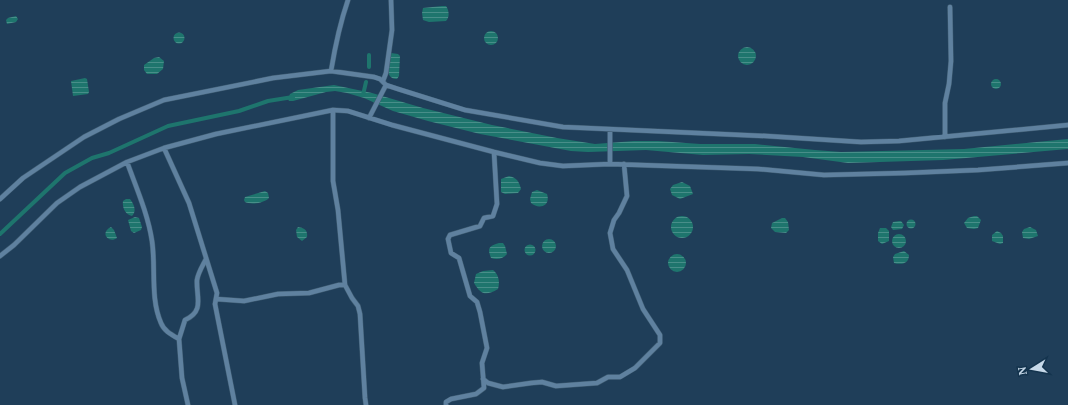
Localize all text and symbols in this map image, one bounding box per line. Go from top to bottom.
north arrow [1012,349,1052,389]
text: N [1014,365,1030,376]

